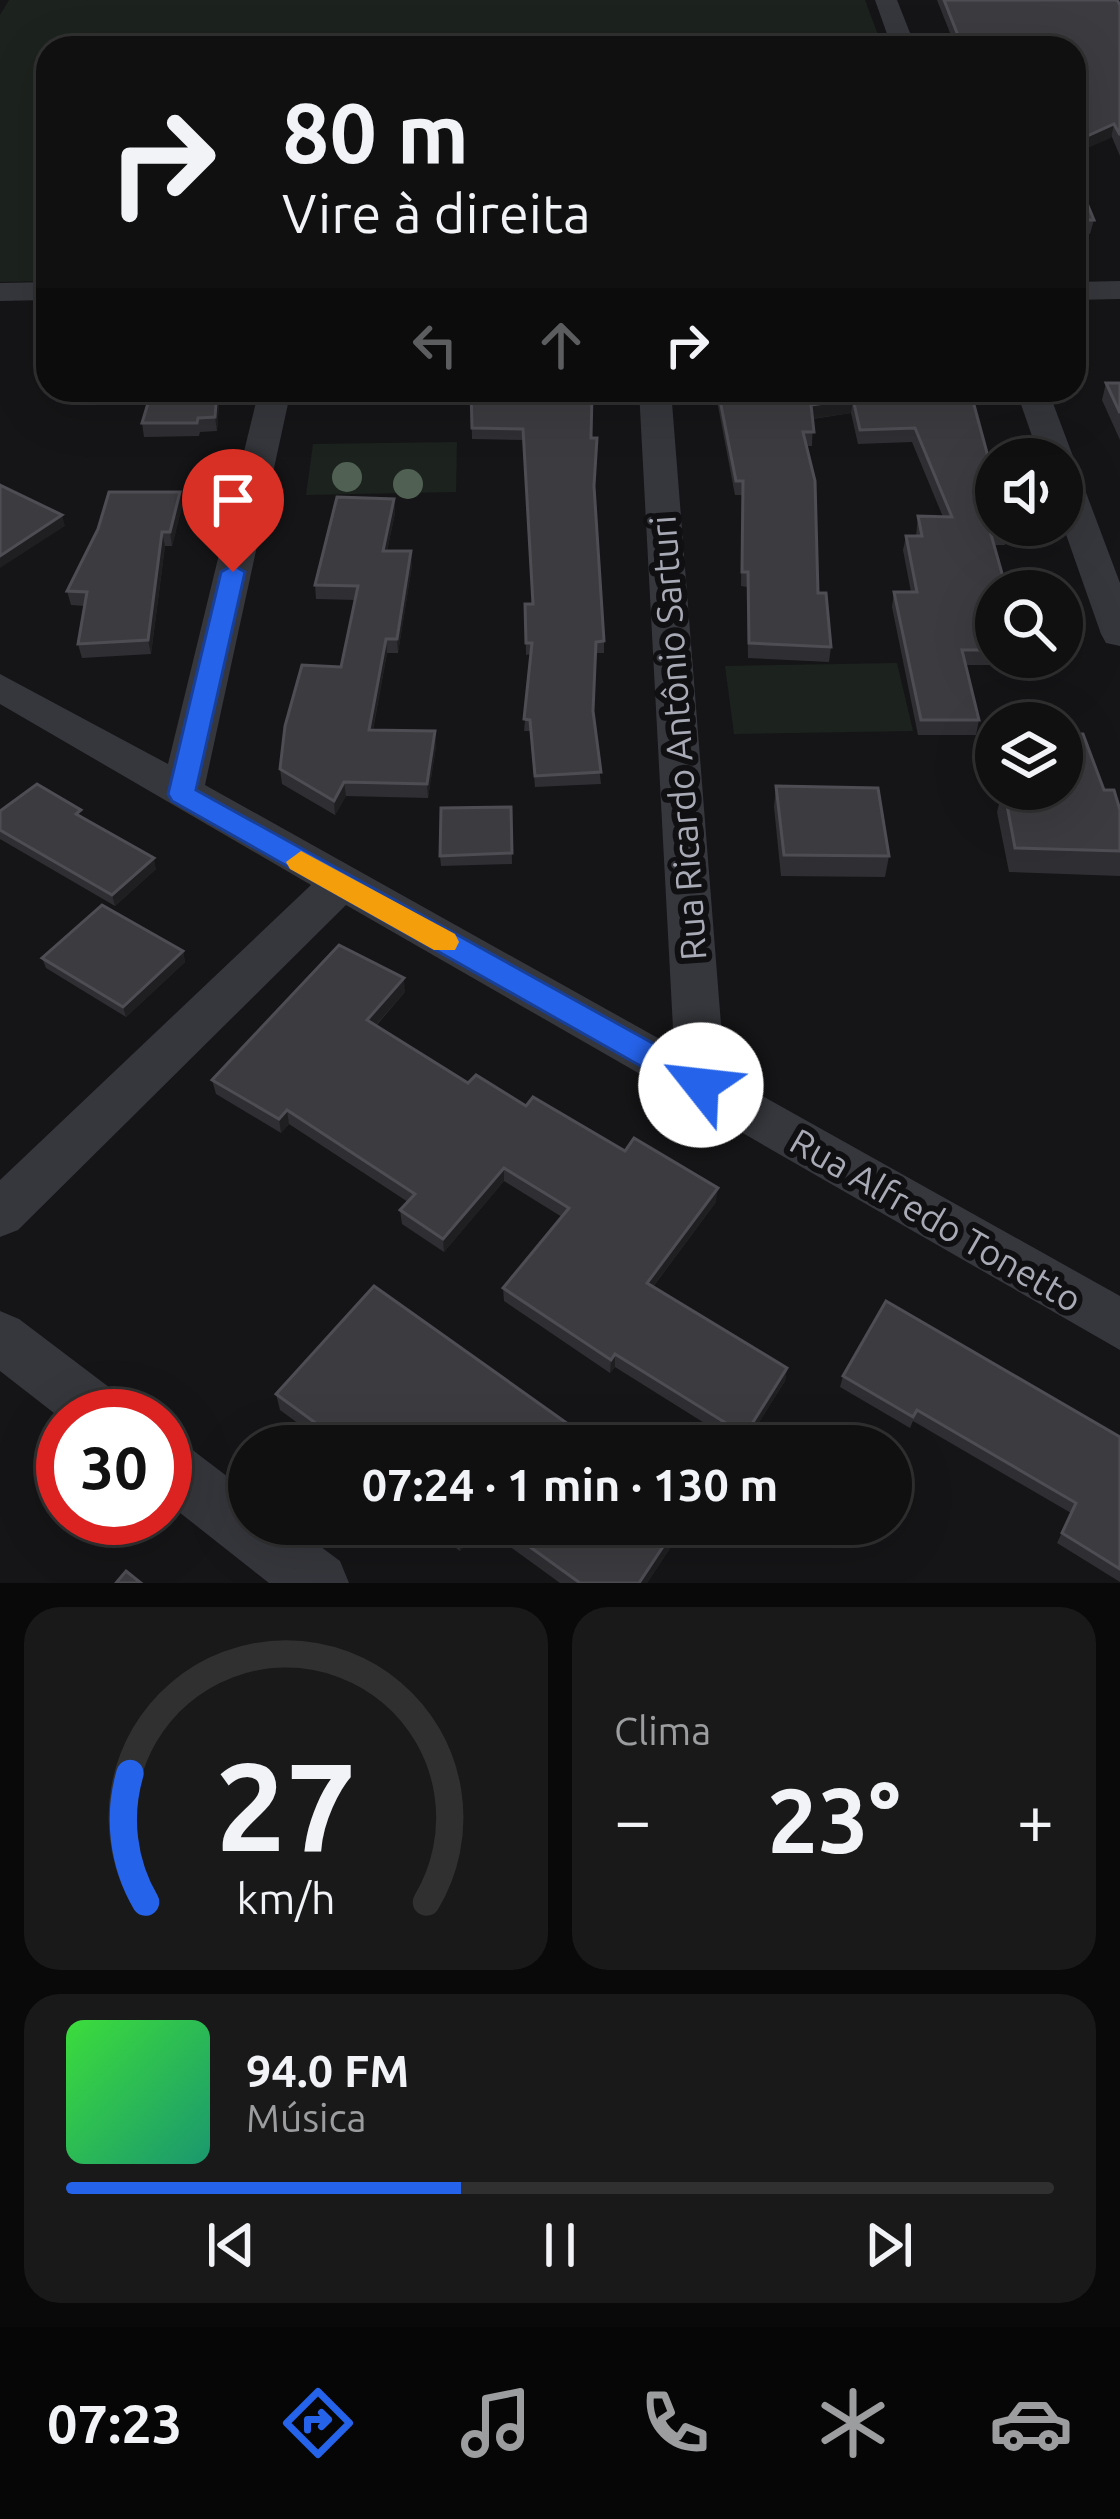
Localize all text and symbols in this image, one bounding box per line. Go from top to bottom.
icon: right [84,84,240,240]
text: 80 m [282,85,469,179]
text: Vire à direita [282,183,591,243]
icon: left [402,312,468,378]
icon: ahead [528,312,594,378]
icon: right [654,312,720,378]
map controls [975,438,1083,810]
button: sound [975,438,1083,546]
pin [182,449,284,572]
icon: arrive [200,467,266,533]
street label: Rua Ricardo Antônio Sarturi [641,514,714,962]
button: search [975,570,1083,678]
button: layers [975,702,1083,810]
position arrow [638,1022,764,1148]
street label: Rua Alfredo Tonetto [783,1120,1089,1320]
speed limit sign: 30 [36,1389,192,1545]
text: 07:24 · 1 min · 130 m [362,1459,778,1510]
text: Clima [614,1709,711,1752]
text: 27 [216,1735,356,1875]
text: 23° [767,1769,901,1870]
text: − [614,1782,651,1856]
text: + [1017,1782,1054,1856]
text: km/h [236,1873,336,1921]
text: 94.0 FM [246,2045,409,2096]
text: Música [246,2096,367,2139]
icon: previous [198,2212,264,2278]
icon: pause [527,2212,593,2278]
icon: next [856,2212,922,2278]
icon: directions [276,2381,360,2465]
icon: music [454,2381,538,2465]
icon: phone [633,2381,717,2465]
icon: climate [811,2381,895,2465]
icon: car [989,2381,1073,2465]
text: 07:23 [47,2393,182,2453]

